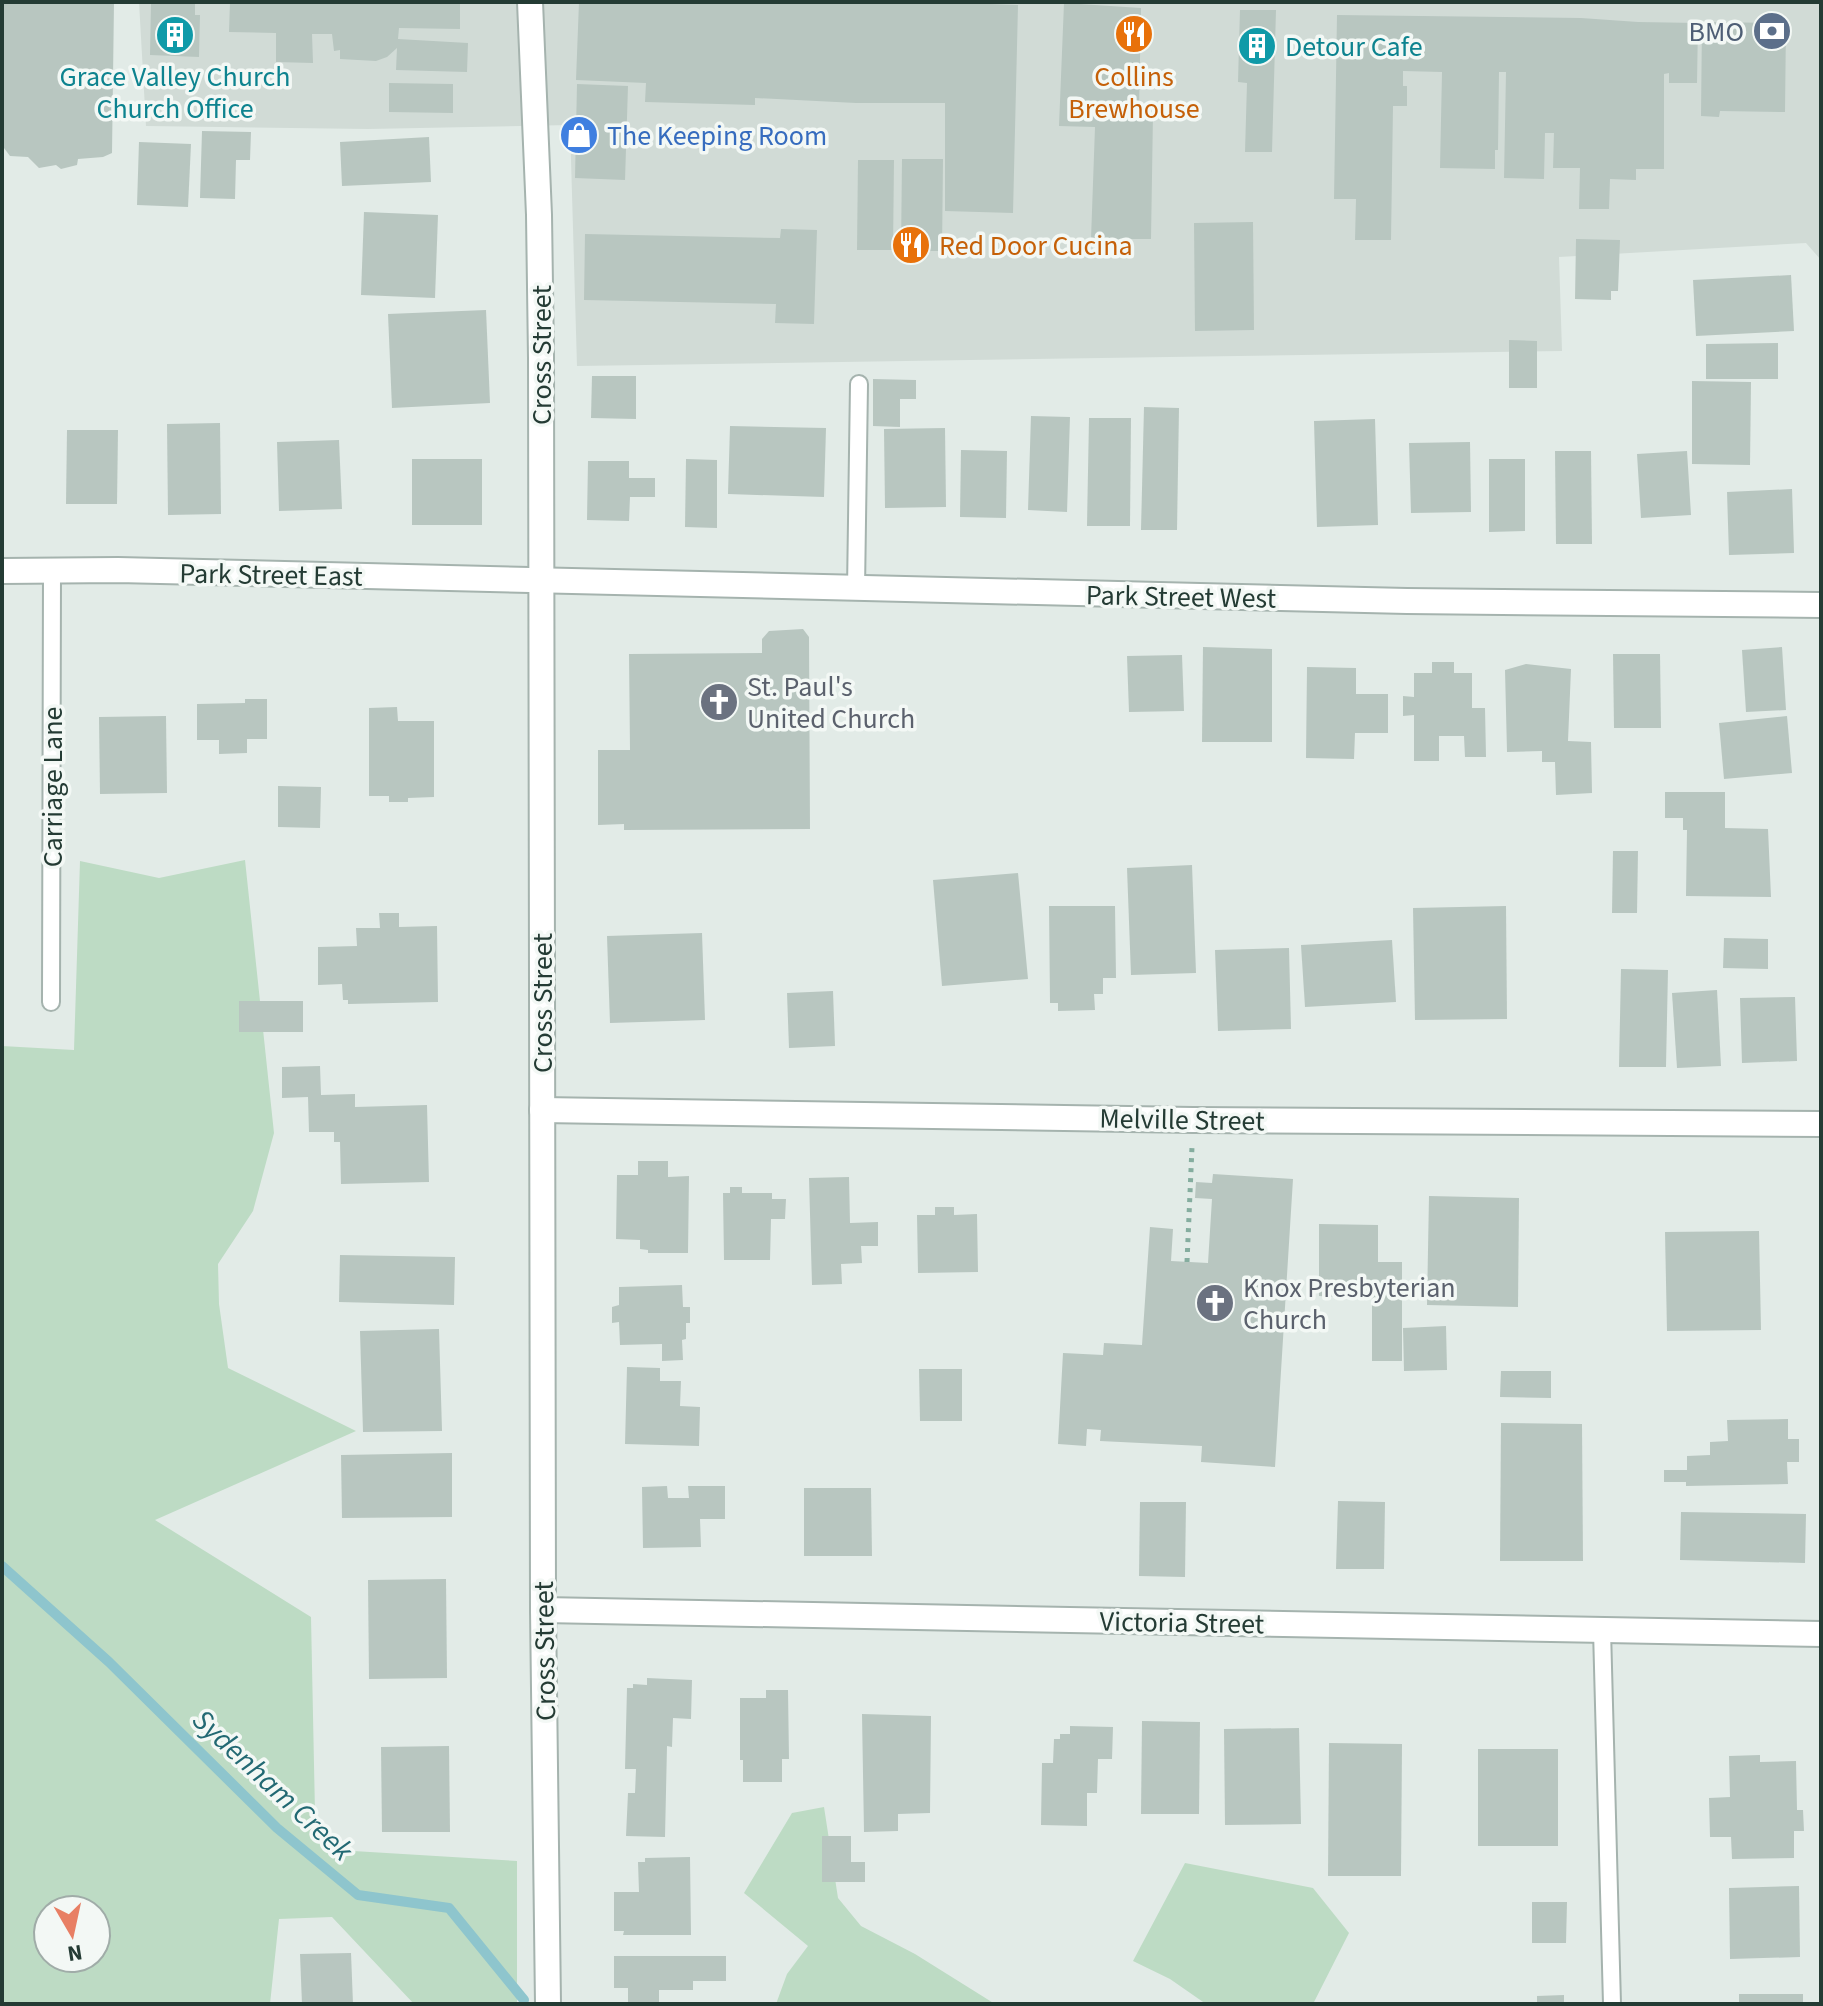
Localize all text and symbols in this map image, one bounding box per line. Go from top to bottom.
bank icon: BMO [1751,10,1793,52]
place label: BMO [1689,12,1744,52]
restaurant icon: Collins Brewhouse [1113,13,1155,55]
building icon: Grace Valley Church Church Office [154,14,196,56]
building icon: Detour Cafe [1236,25,1278,67]
place label: Detour Cafe [1285,27,1423,67]
place label: Grace Valley Church Church Office [60,57,290,129]
place label: Collins Brewhouse [1068,57,1200,129]
shop icon: The Keeping Room [558,114,600,156]
place label: The Keeping Room [607,116,827,156]
restaurant icon: Red Door Cucina [890,224,932,266]
place label: Red Door Cucina [939,226,1133,266]
street label: Cross Street [522,285,562,425]
street label: Park Street East [179,553,363,597]
street label: Park Street West [1086,575,1277,619]
place label: St. Paul's United Church [747,667,915,739]
church icon: St. Paul's United Church [698,681,740,723]
street label: Carriage Lane [33,707,73,867]
street label: Cross Street [523,933,563,1073]
street label: Melville Street [1099,1099,1265,1141]
place label: Knox Presbyterian Church [1243,1268,1456,1340]
church icon: Knox Presbyterian Church [1194,1282,1236,1324]
street label: Cross Street [524,1580,566,1721]
street label: Victoria Street [1099,1602,1265,1644]
water label: Sydenham Creek [183,1699,363,1872]
north arrow [32,1894,112,1974]
text: N [65,1936,85,1970]

